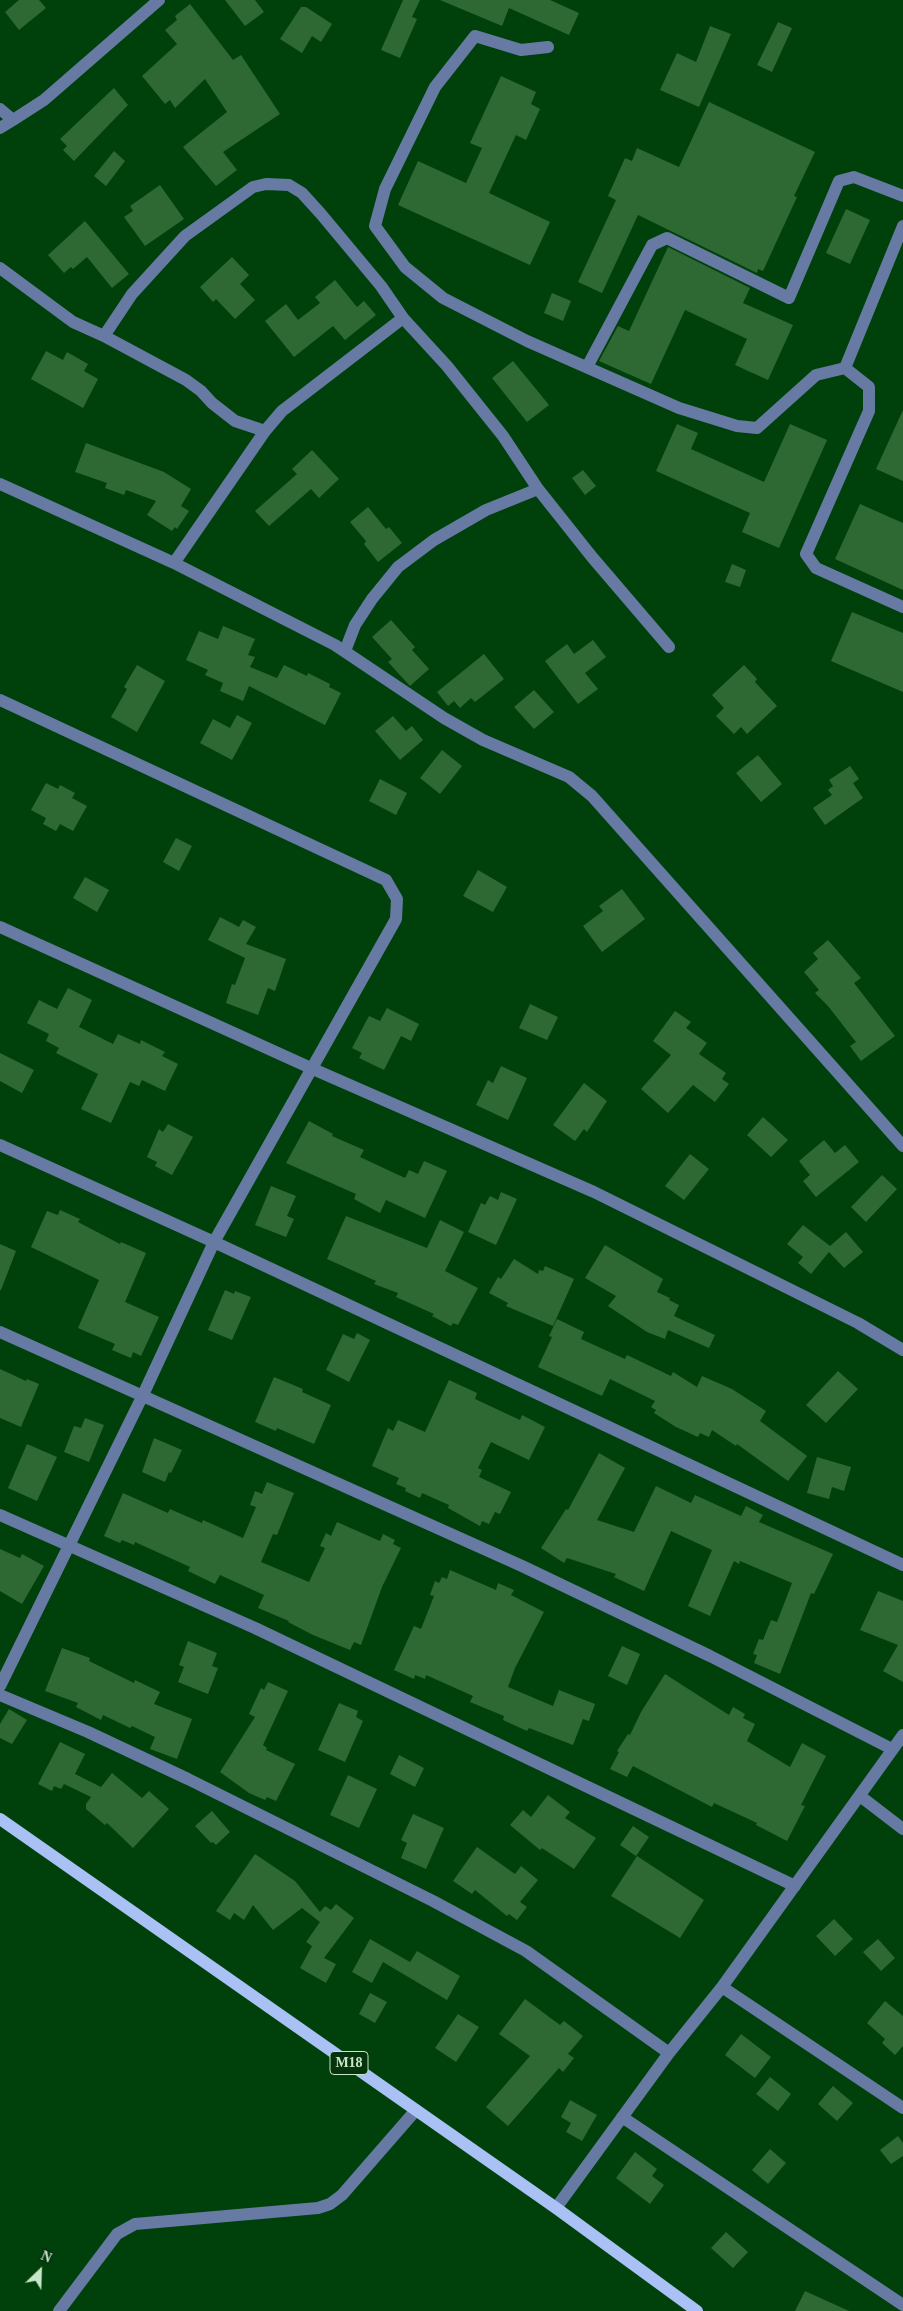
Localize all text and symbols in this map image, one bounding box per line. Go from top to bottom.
road number: M18 [330,2052,368,2074]
north arrow [15,2246,65,2296]
text: N [39,2248,54,2266]

